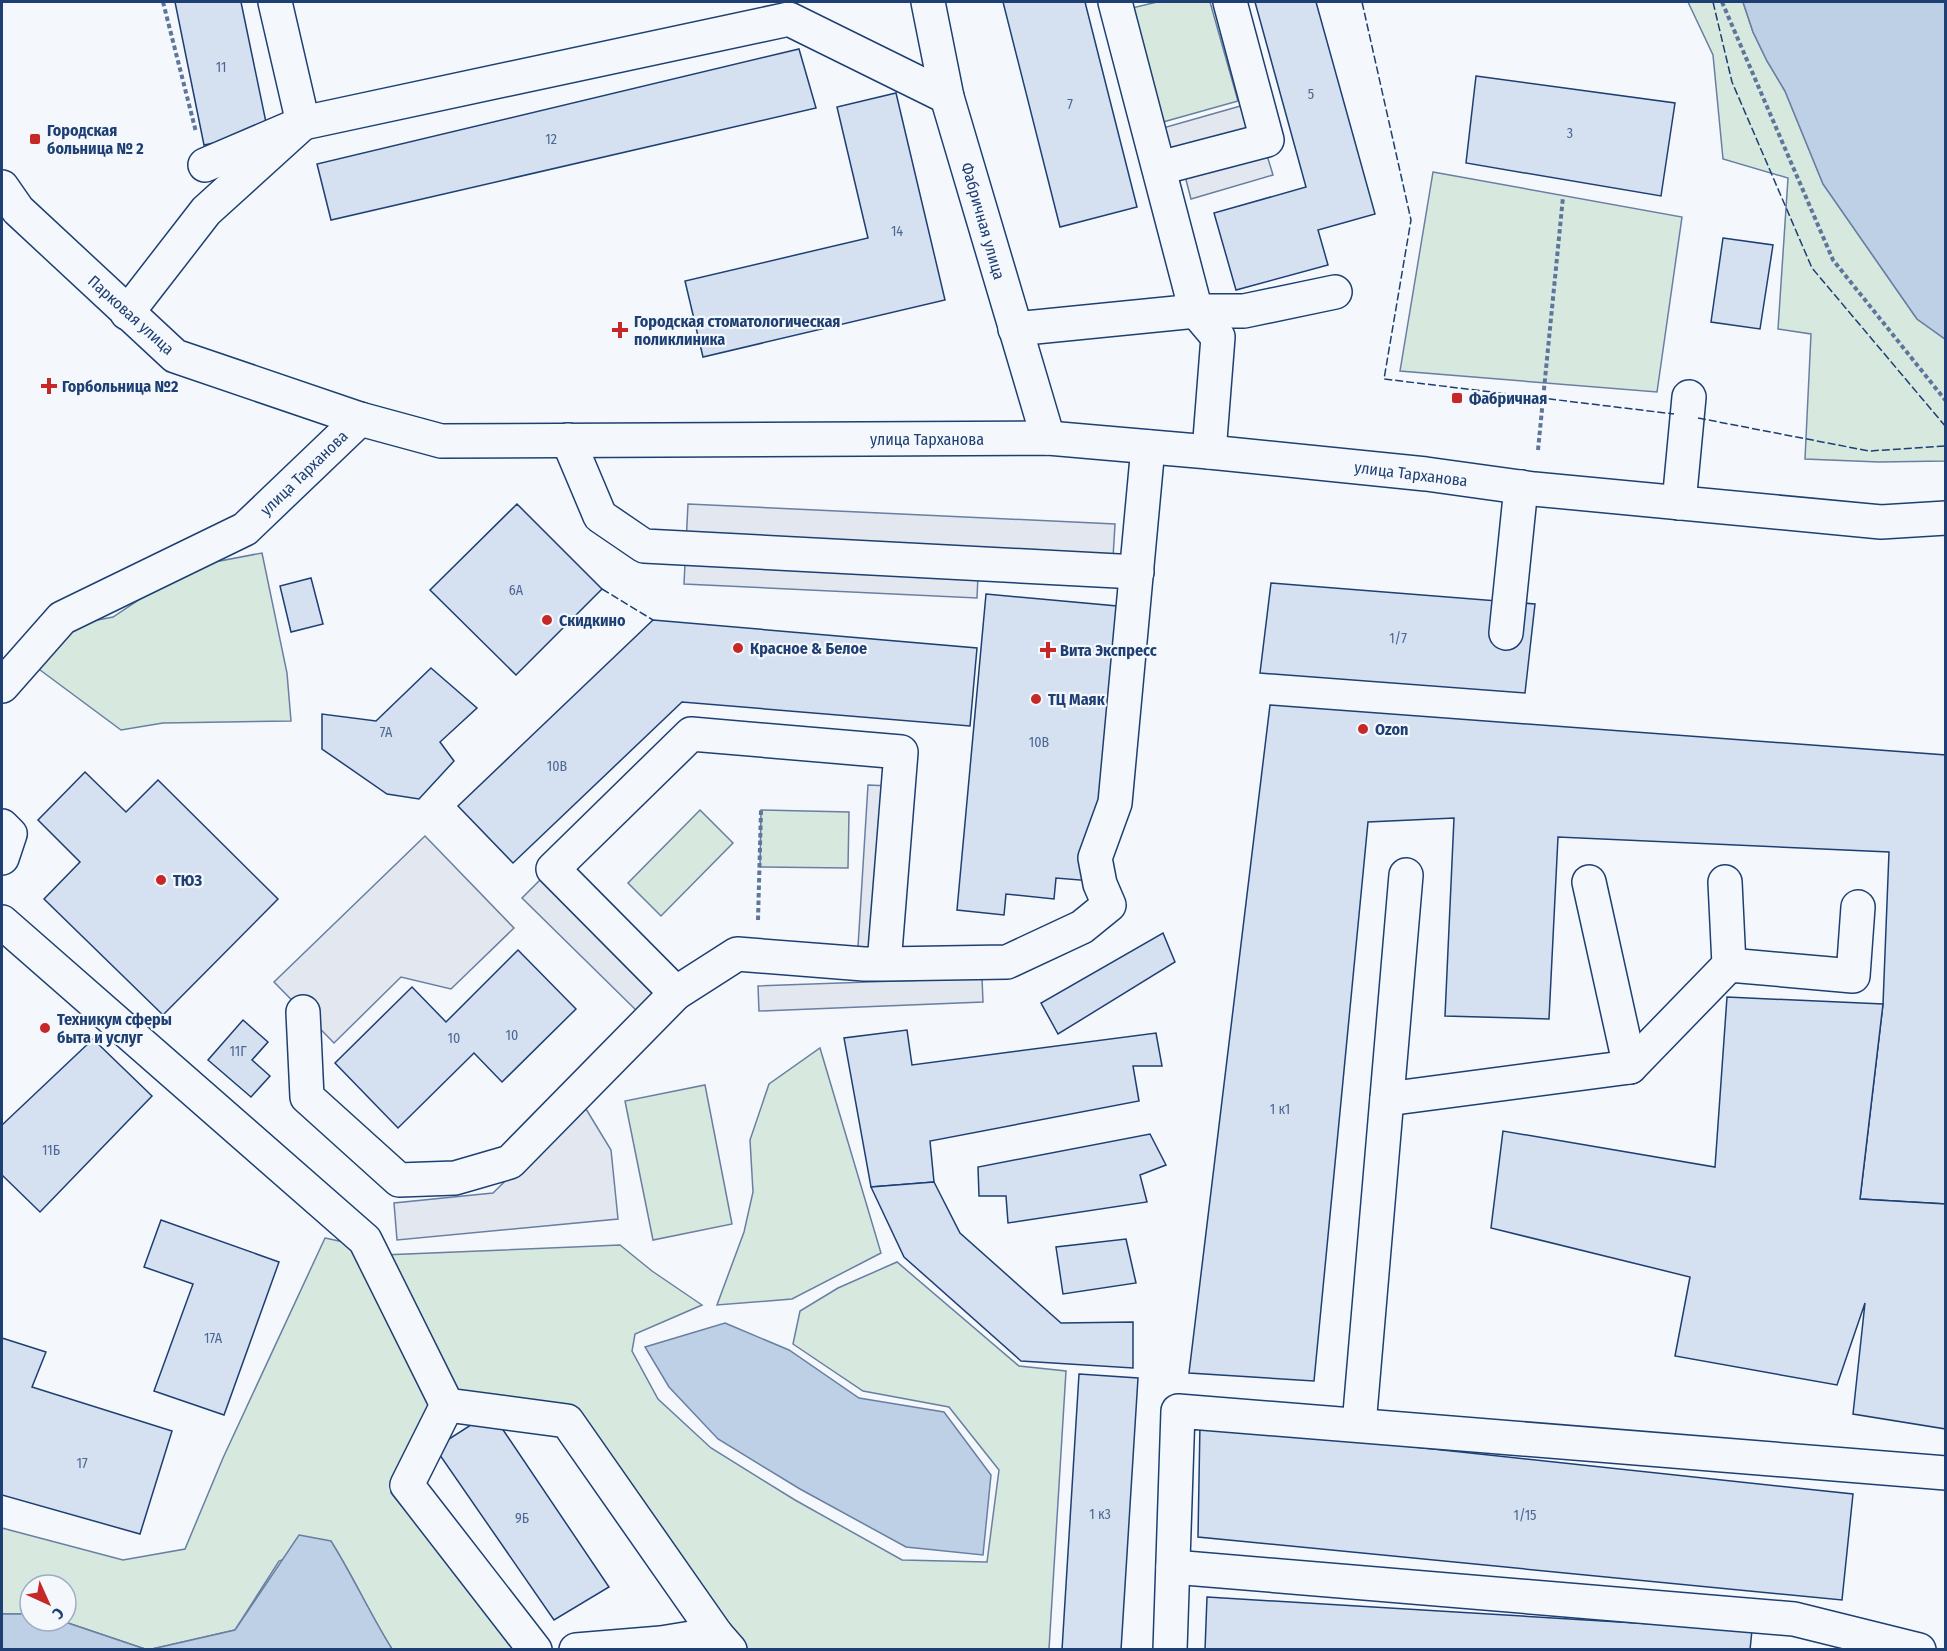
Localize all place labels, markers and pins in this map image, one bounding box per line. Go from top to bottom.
place label: Городская больница № 2 [47,121,144,158]
marker: Городская больница № 2 [28,132,42,146]
place label: Городская стоматологическая поликлиника [634,312,840,349]
marker: Городская стоматологическая поликлиника [611,321,629,339]
marker: Горбольница №2 [40,377,58,395]
place label: Горбольница №2 [62,377,179,396]
place label: Фабричная [1469,389,1547,408]
marker: Фабричная [1450,391,1464,405]
place label: Скидкино [559,611,626,630]
marker: Скидкино [540,613,554,627]
place label: Красное & Белое [750,639,867,658]
marker: Красное & Белое [731,641,745,655]
place label: Вита Экспресс [1060,641,1157,660]
marker: Вита Экспресс [1041,643,1055,657]
place label: ТЦ Маяк [1048,690,1106,709]
marker: ТЦ Маяк [1029,692,1043,706]
place label: Ozon [1375,720,1408,739]
marker: Ozon [1356,722,1370,736]
place label: ТЮЗ [173,871,202,890]
marker: ТЮЗ [154,873,168,887]
place label: Техникум сферы быта и услуг [57,1010,172,1047]
marker: Техникум сферы быта и услуг [38,1021,52,1035]

